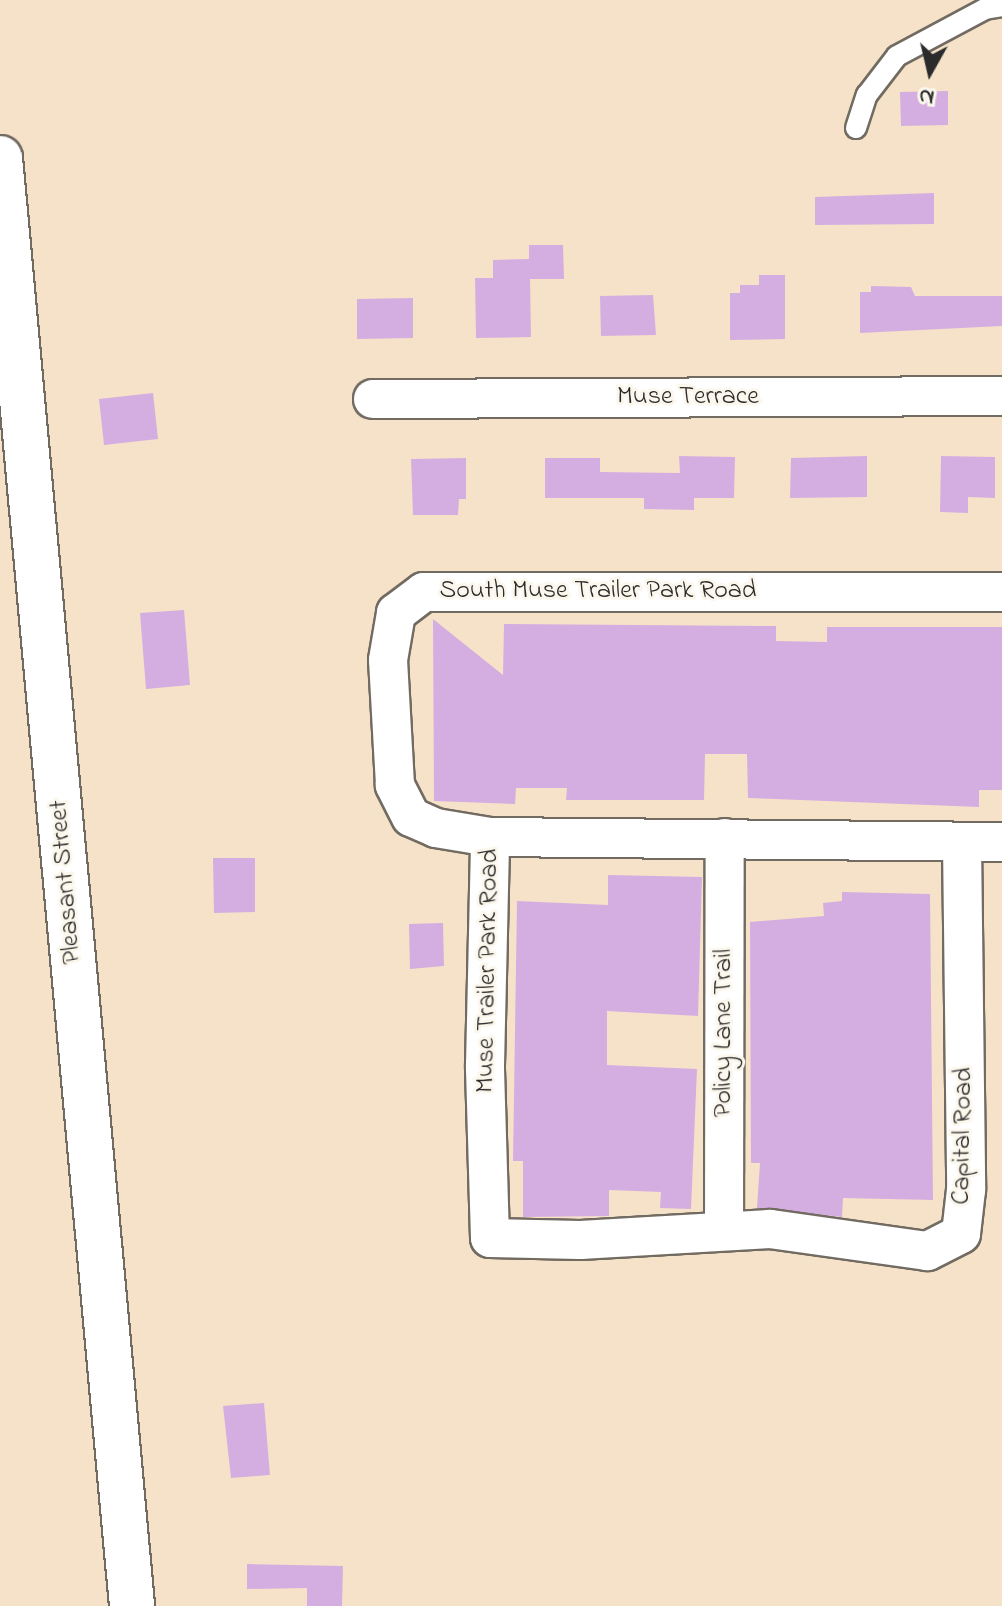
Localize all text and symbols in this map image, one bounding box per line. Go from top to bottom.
north arrow [890,32,970,112]
text: N [917,79,936,113]
street label: Muse Terrace [617,382,759,414]
street label: South Muse Trailer Park Road [440,576,756,608]
street label: Pleasant Street [44,799,90,965]
street label: Muse Trailer Park Road [471,849,507,1093]
street label: Policy Lane Trail [709,949,741,1117]
street label: Capital Road [947,1067,981,1205]

